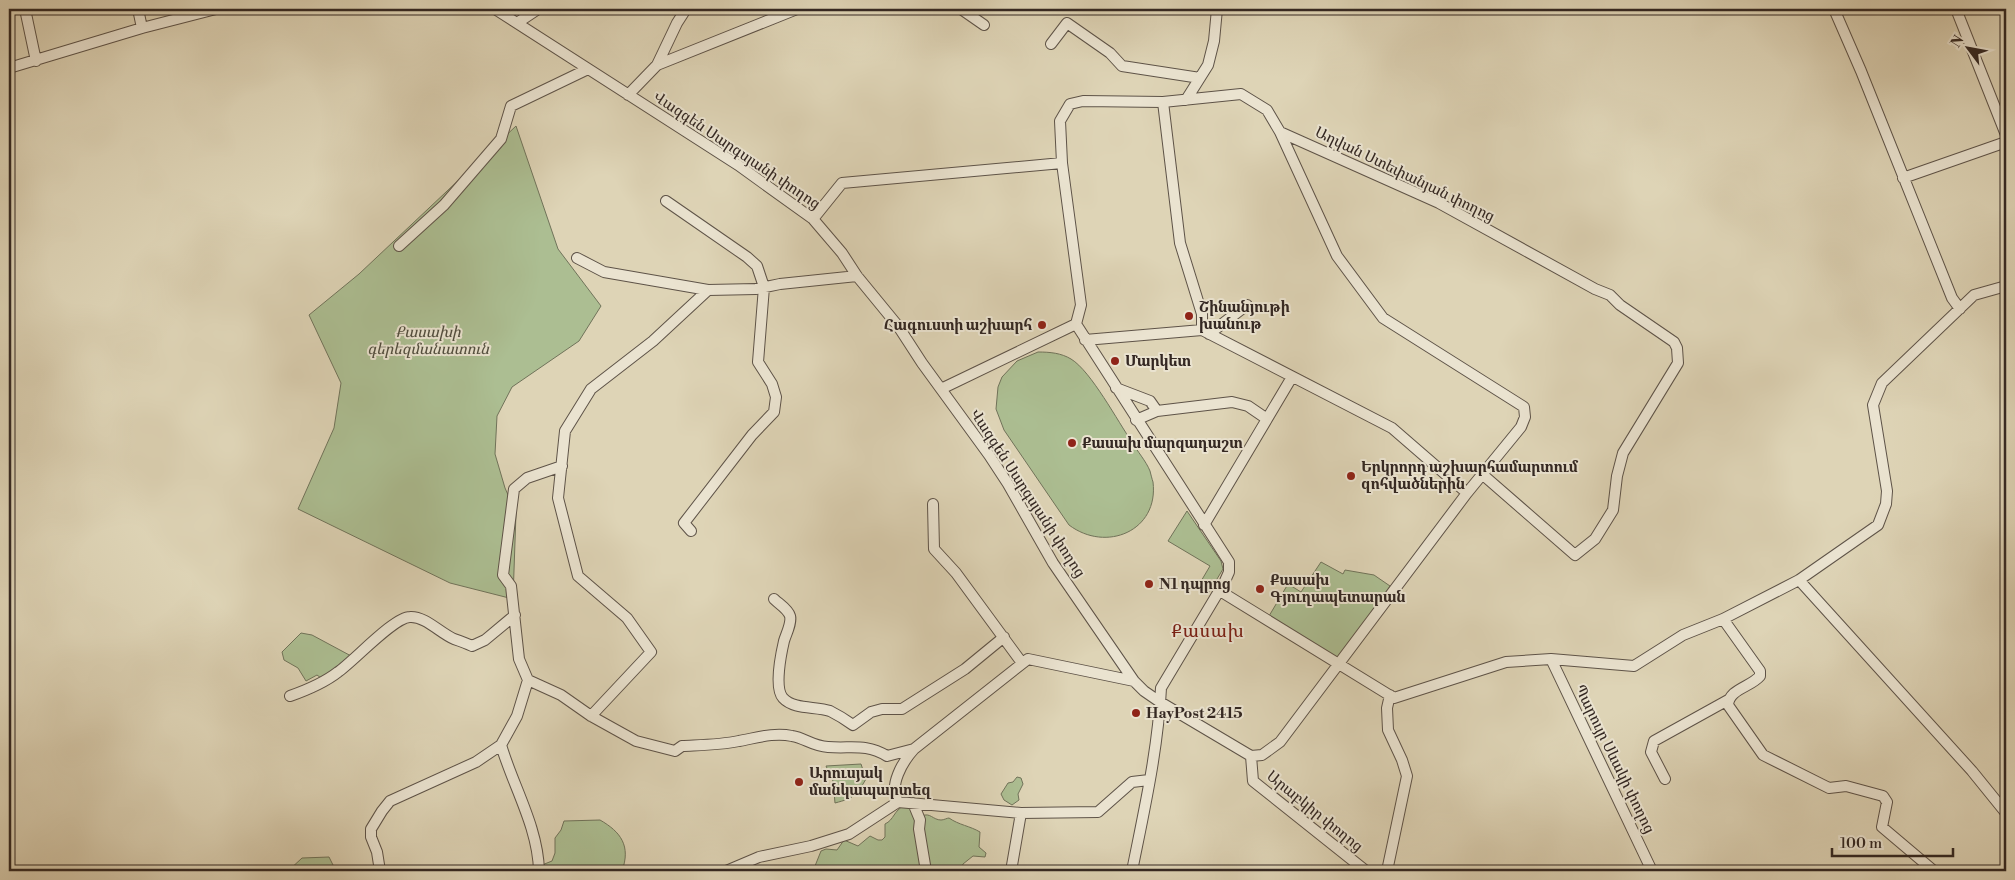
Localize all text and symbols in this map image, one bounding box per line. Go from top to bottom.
north arrow [1942,22,1992,72]
text: N [1947,32,1968,51]
street label: Վազգեն Սարգսյանի փողոց [650,87,824,214]
street label: Աղվան Ստեփանյան փողոց [1312,123,1498,226]
place label: Շինանյութի խանութ [1199,298,1290,334]
marker: Շինանյութի խանութ [1183,310,1195,322]
place label: Հագուստի աշխարհ [884,316,1032,335]
marker: Հագուստի աշխարհ [1036,319,1048,331]
park label: Քասախի գերեզմանատուն [367,323,490,359]
place label: Մարկետ [1125,352,1191,371]
marker: Մարկետ [1109,355,1121,367]
street label: Վազգեն Սարգսյանի փողոց [966,405,1089,581]
place label: Քասախ մարզադաշտ [1082,434,1243,453]
marker: Քասախ մարզադաշտ [1066,437,1078,449]
place label: Երկրորդ աշխարհամարտում զոհվածներին [1361,458,1579,494]
marker: Երկրորդ աշխարհամարտում զոհվածներին [1345,470,1357,482]
place label: Քասախ Գյուղապետարան [1270,571,1406,607]
place label: N1 դպրոց [1159,575,1231,594]
marker: N1 դպրոց [1143,578,1155,590]
marker: Քասախ Գյուղապետարան [1254,583,1266,595]
district label: Քասախ [1172,620,1244,643]
street label: Պարույր Սևակի փողոց [1570,682,1659,837]
place label: HayPost 2415 [1146,704,1243,723]
marker: HayPost 2415 [1130,707,1142,719]
place label: Արուսյակ մանկապարտեզ [809,764,931,800]
street label: Արաբկիր փողոց [1263,767,1367,856]
marker: Արուսյակ մանկապարտեզ [793,776,805,788]
scale bar [1832,825,1954,857]
text: 100 m [1840,834,1882,853]

